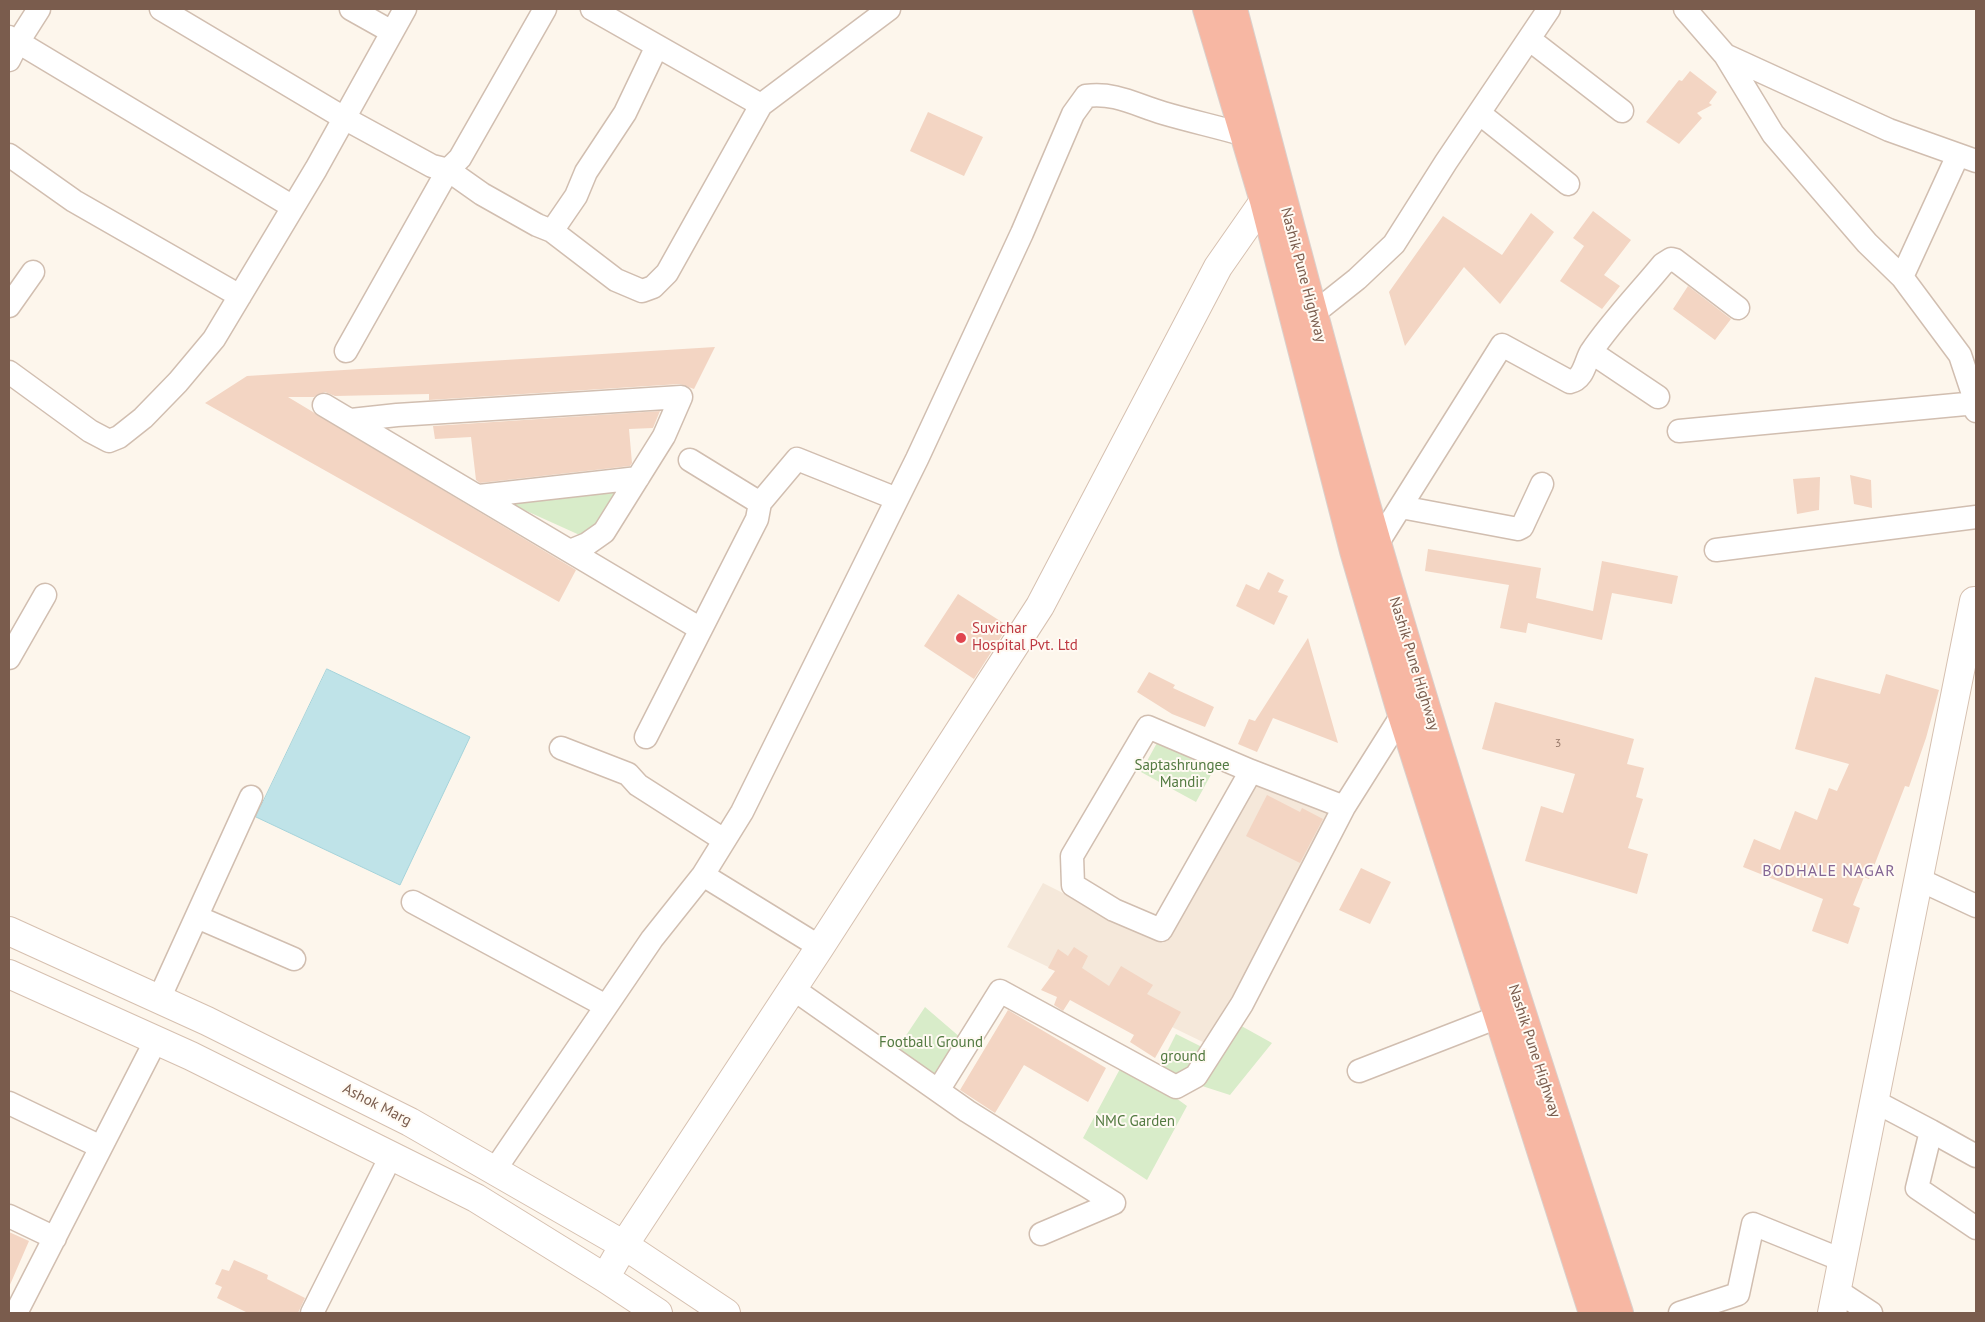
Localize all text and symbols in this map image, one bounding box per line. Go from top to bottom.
street label: Nashik Pune Highway [1276,206,1330,344]
street label: Nashik Pune Highway [1385,595,1443,733]
place label: Suvichar Hospital Pvt. Ltd [972,620,1078,655]
marker: Suvichar Hospital Pvt. Ltd [954,631,968,645]
house number: 3 [1555,737,1561,751]
park label: Saptashrungee Mandir [1134,757,1230,792]
district label: BODHALE NAGAR [1761,861,1897,881]
street label: Nashik Pune Highway [1504,982,1564,1120]
park label: Football Ground [879,1034,983,1052]
park label: ground [1160,1048,1206,1066]
street label: Ashok Marg [340,1080,414,1130]
park label: NMC Garden [1095,1113,1175,1131]

